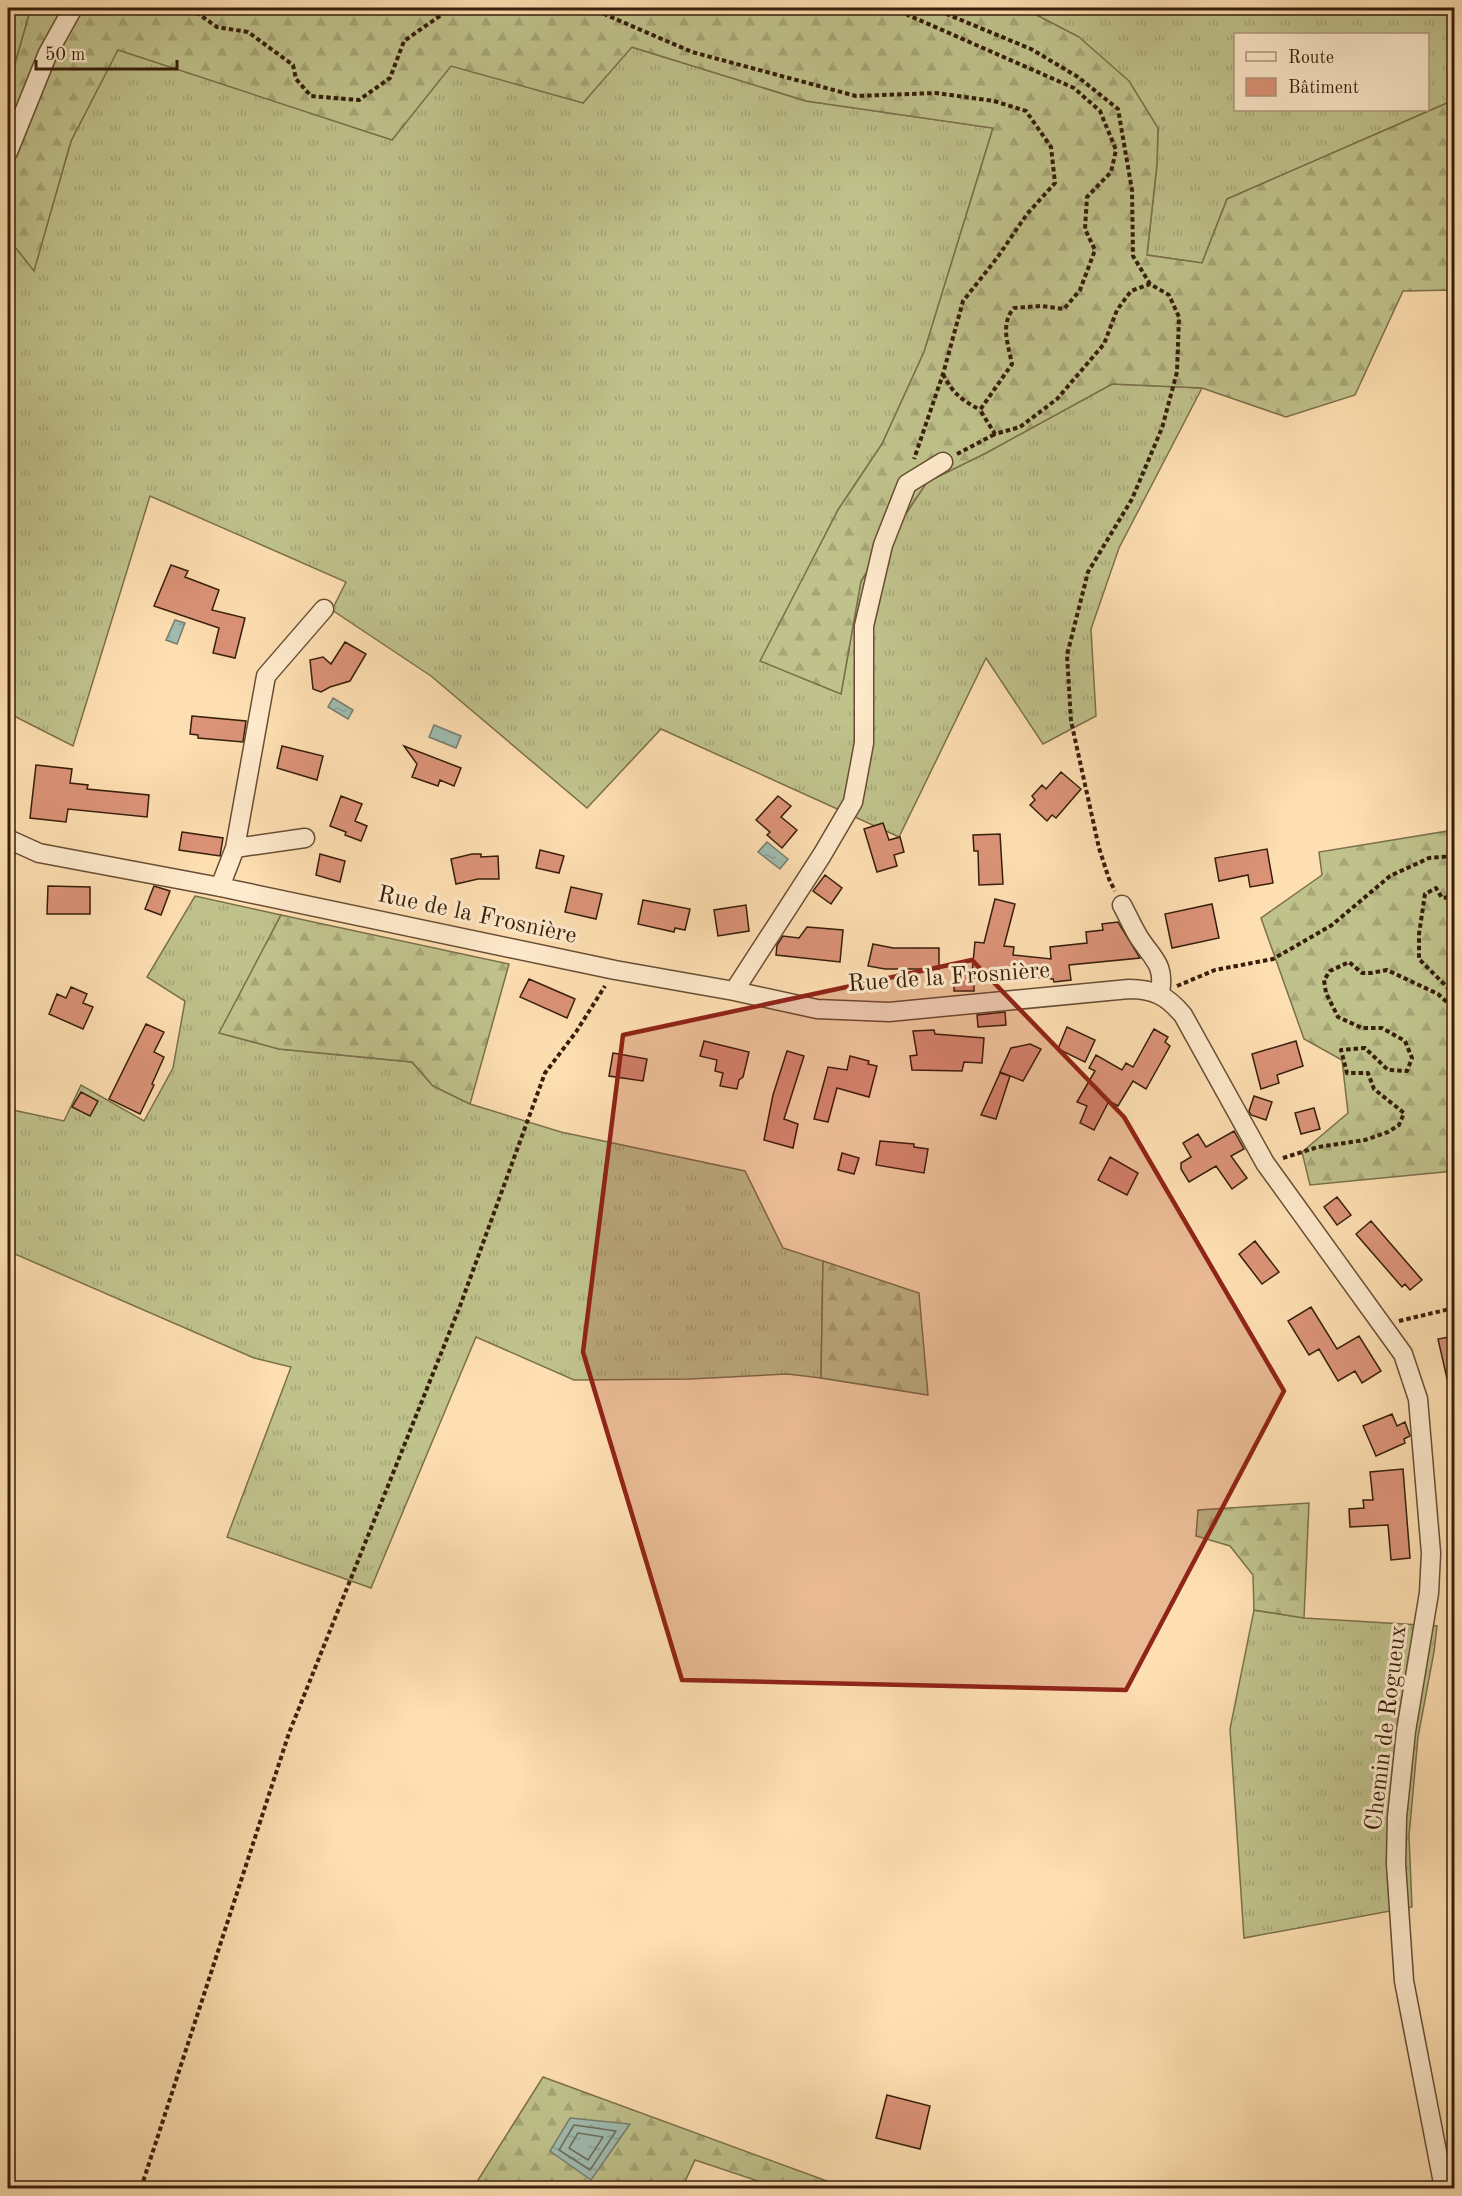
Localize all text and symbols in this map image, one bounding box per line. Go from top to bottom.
scale bar [36,33,177,71]
legend [1234,33,1429,111]
text: 50 m [45,46,85,64]
text: Route [1288,49,1334,67]
text: Bâtiment [1288,79,1359,97]
street label: Rue de la Frosnière [375,883,579,949]
street label: Rue de la Frosnière [847,959,1051,997]
street label: Chemin de Rogueux [1362,1624,1412,1832]

